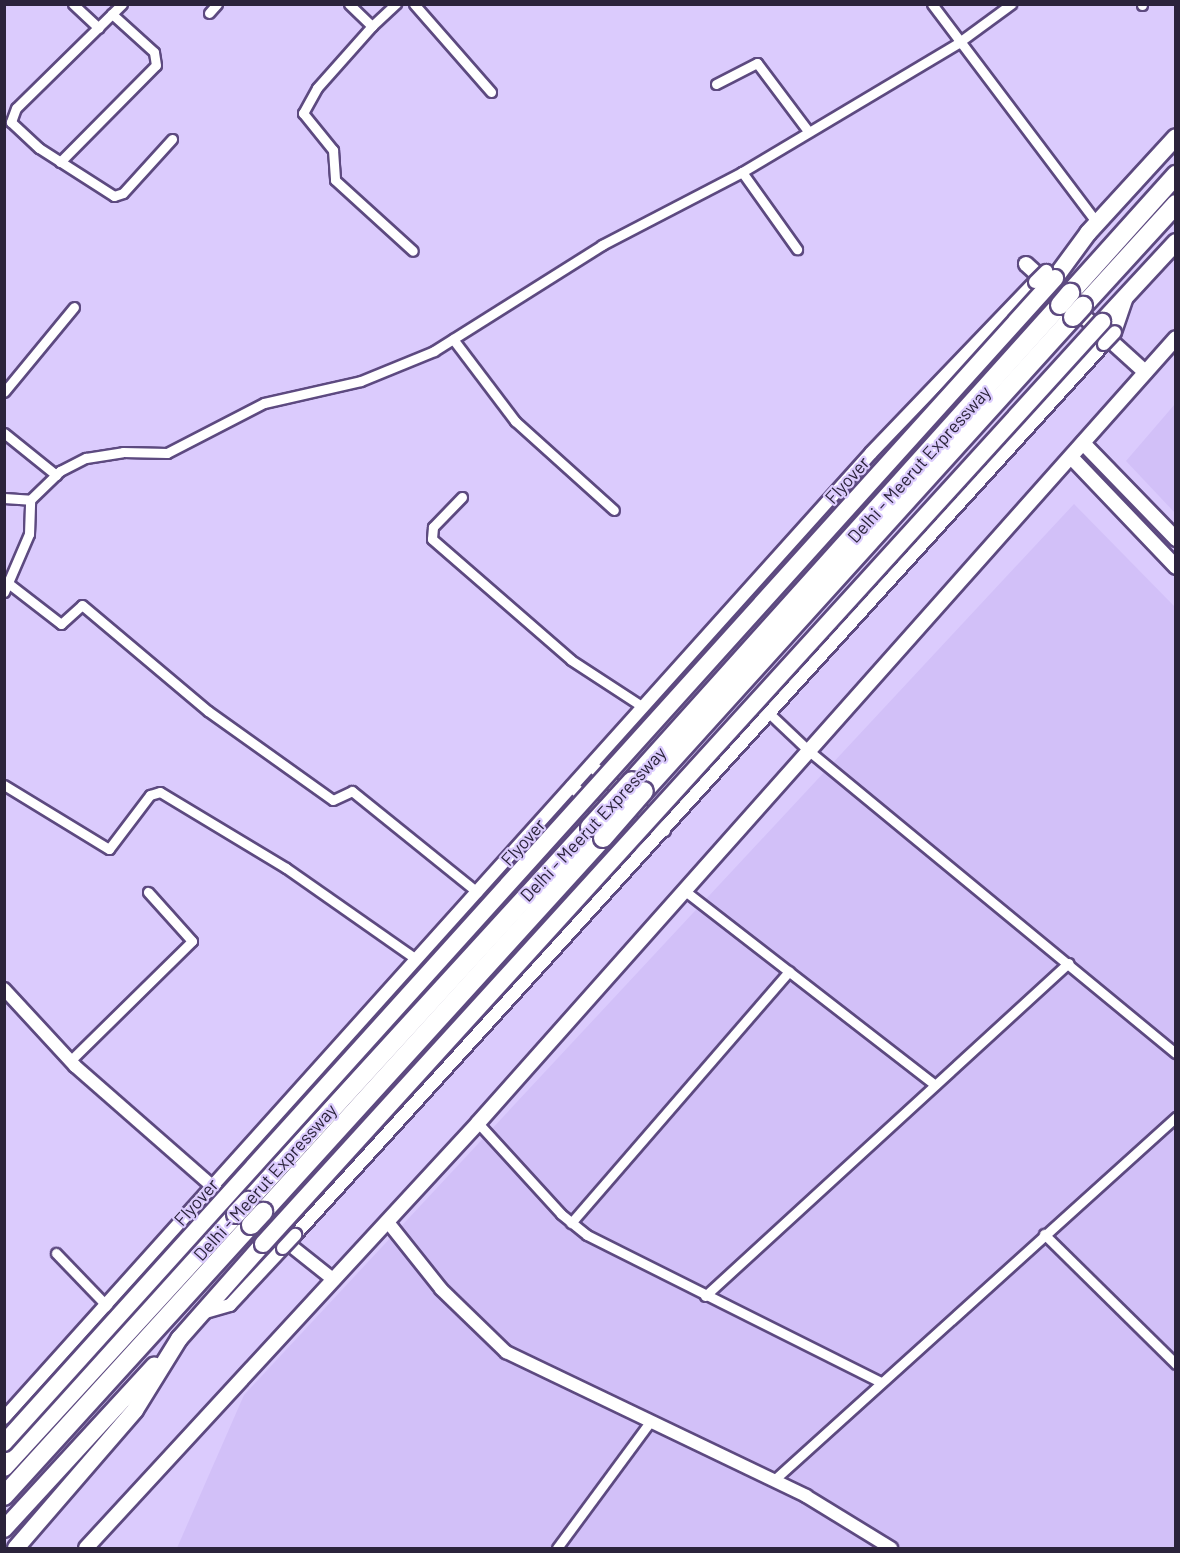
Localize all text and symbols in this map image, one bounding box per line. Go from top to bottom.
street label: Delhi - Meerut Expressway [843,381,995,547]
street label: Flyover [820,452,874,508]
street label: Delhi - Meerut Expressway [516,742,670,906]
street label: Flyover [496,814,550,870]
street label: Delhi - Meerut Expressway [189,1099,341,1265]
street label: Flyover [169,1174,223,1230]

